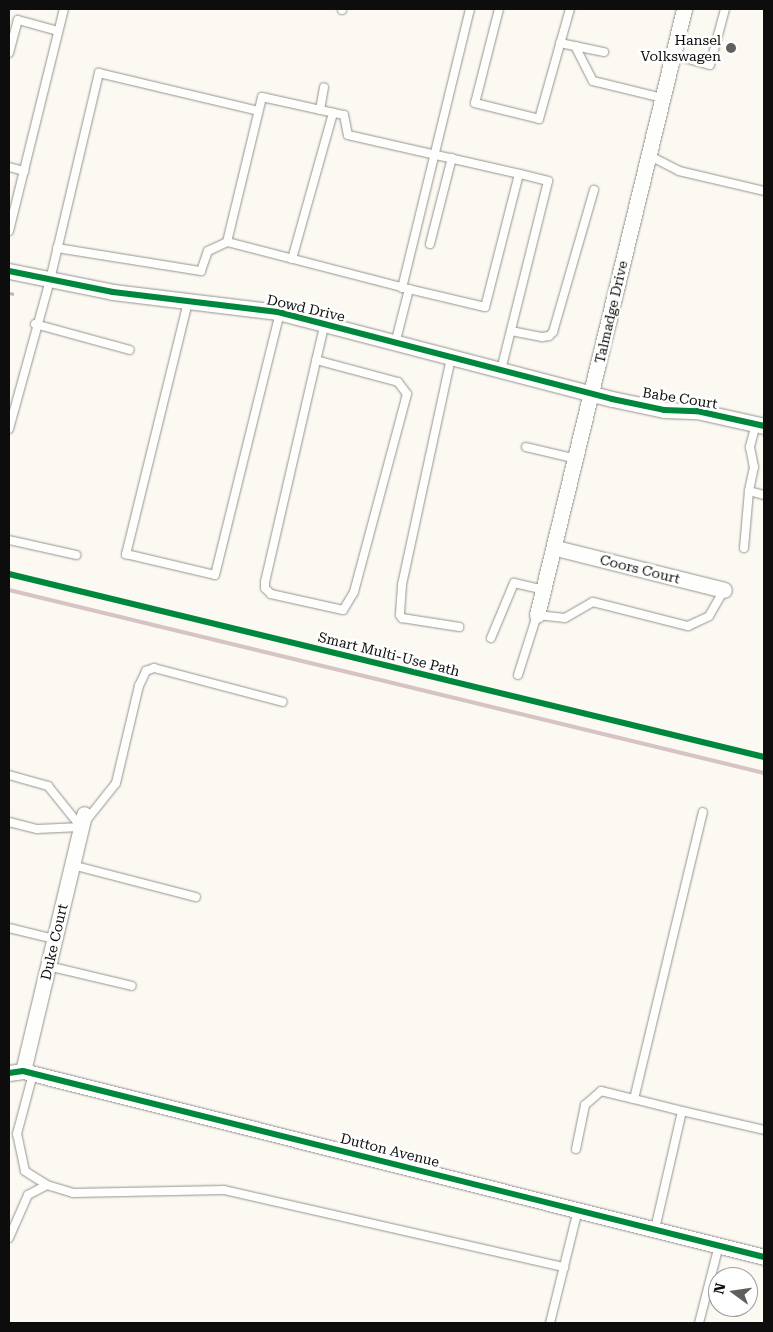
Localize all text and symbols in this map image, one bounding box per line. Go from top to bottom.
place label: Hansel Volkswagen [640,32,721,64]
marker: Hansel Volkswagen [725,42,737,54]
street label: Talmadge Drive [591,259,631,365]
street label: Dowd Drive [265,291,347,325]
street label: Babe Court [641,384,719,412]
street label: Coors Court [598,551,682,587]
street label: Smart Multi-Use Path [317,628,461,680]
street label: Duke Court [37,902,71,982]
street label: Dutton Avenue [339,1130,441,1170]
north arrow [708,1267,758,1317]
text: N [710,1281,728,1296]

